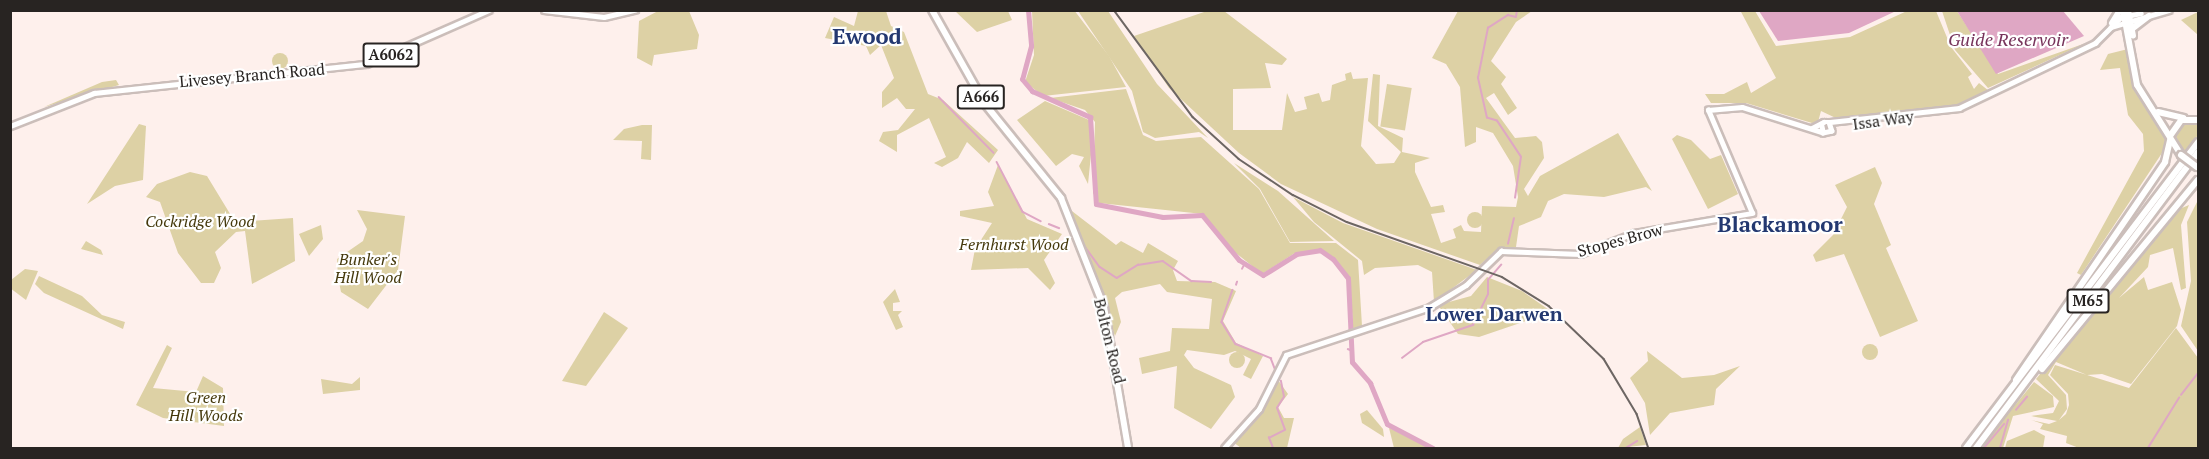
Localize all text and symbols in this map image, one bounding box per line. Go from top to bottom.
district label: Ewood [832,23,902,49]
water label: Guide Reservoir [1948,28,2068,50]
road number: A6062 [362,43,420,67]
street label: Livesey Branch Road [178,59,326,91]
road number: A666 [956,85,1006,109]
street label: Issa Way [1851,106,1915,134]
park label: Cockridge Wood [145,211,255,231]
district label: Blackamoor [1717,211,1843,237]
street label: Stopes Brow [1575,219,1665,261]
park label: Fernhurst Wood [959,234,1069,254]
park label: Bunker's Hill Wood [334,249,402,287]
road number: M65 [2066,289,2110,313]
street label: Bolton Road [1090,296,1130,386]
district label: Lower Darwen [1425,301,1563,325]
park label: Green Hill Woods [169,387,243,425]

